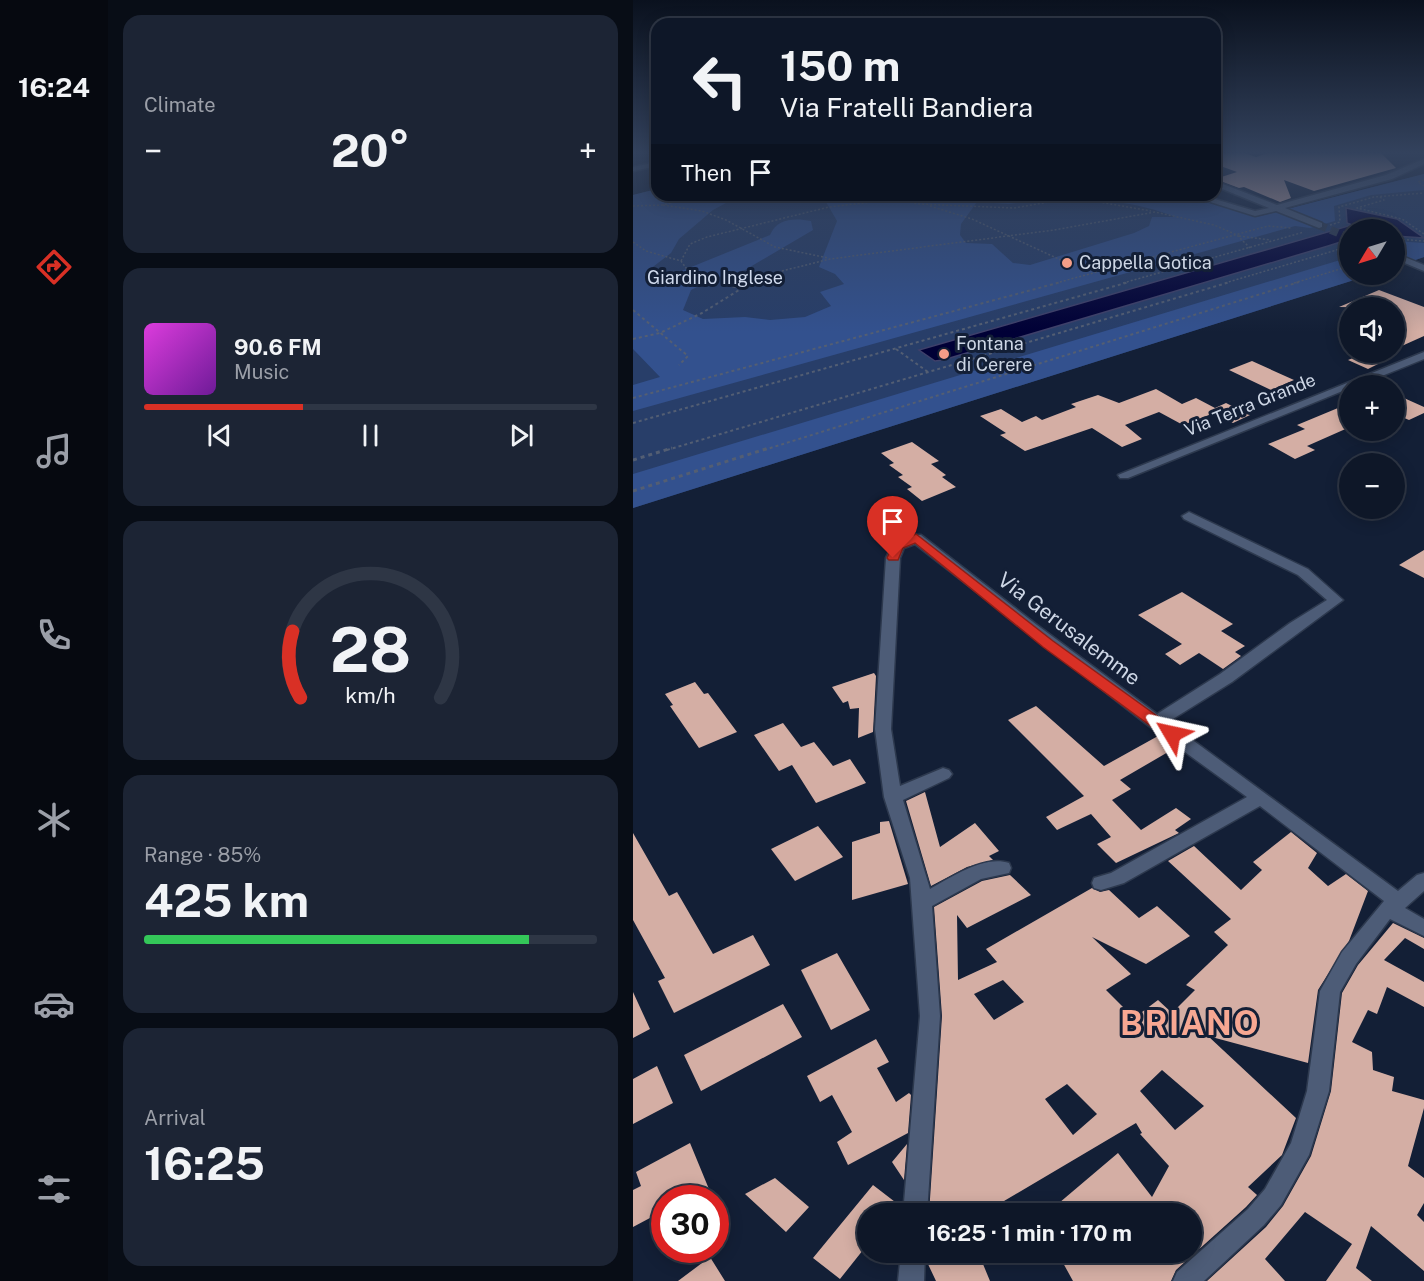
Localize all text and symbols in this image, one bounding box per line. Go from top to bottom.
text: 150 m [780,41,900,90]
icon: left [681,42,759,120]
text: 16:24 [18,71,90,103]
text: Via Fratelli Bandiera [780,91,1033,123]
text: Climate [144,93,216,117]
text: 20° [331,124,410,177]
text: − [144,132,162,170]
text: + [579,132,597,170]
icon: arrive [744,156,777,189]
text: Then [681,160,732,186]
north arrow [1339,219,1405,285]
map controls [1339,219,1405,519]
icon: directions [33,246,75,288]
place label: Cappella Gotica [1079,252,1212,273]
marker: Cappella Gotica [1060,256,1074,270]
park label: Giardino Inglese [647,267,783,288]
button: sound [1339,297,1405,363]
place label: Fontana di Cerere [956,333,1032,375]
text: 90.6 FM [234,334,322,360]
marker: Fontana di Cerere [937,347,951,361]
text: Music [234,360,289,384]
street label: Via Terra Grande [1181,369,1319,440]
button: + [1339,375,1405,441]
icon: previous [203,419,236,452]
icon: pause [354,419,387,452]
icon: next [505,419,538,452]
icon: music [33,430,75,472]
button: − [1339,453,1405,519]
pin [867,496,918,558]
icon: arrive [876,505,909,538]
street label: Via Gerusalemme [993,567,1145,690]
text: 28 [330,613,411,686]
icon: phone [33,614,75,656]
text: km/h [345,683,396,708]
position arrow [1140,702,1204,766]
icon: climate [33,799,75,841]
text: Range · 85% [144,843,261,867]
text: 425 km [144,874,309,927]
icon: car [33,983,75,1025]
district label: BRIANO [1120,1004,1260,1042]
text: Arrival [144,1106,206,1130]
text: 16:25 [144,1137,265,1190]
icon: filters [33,1168,75,1210]
speed limit sign: 30 [651,1185,729,1263]
text: 16:25 · 1 min · 170 m [927,1220,1132,1246]

